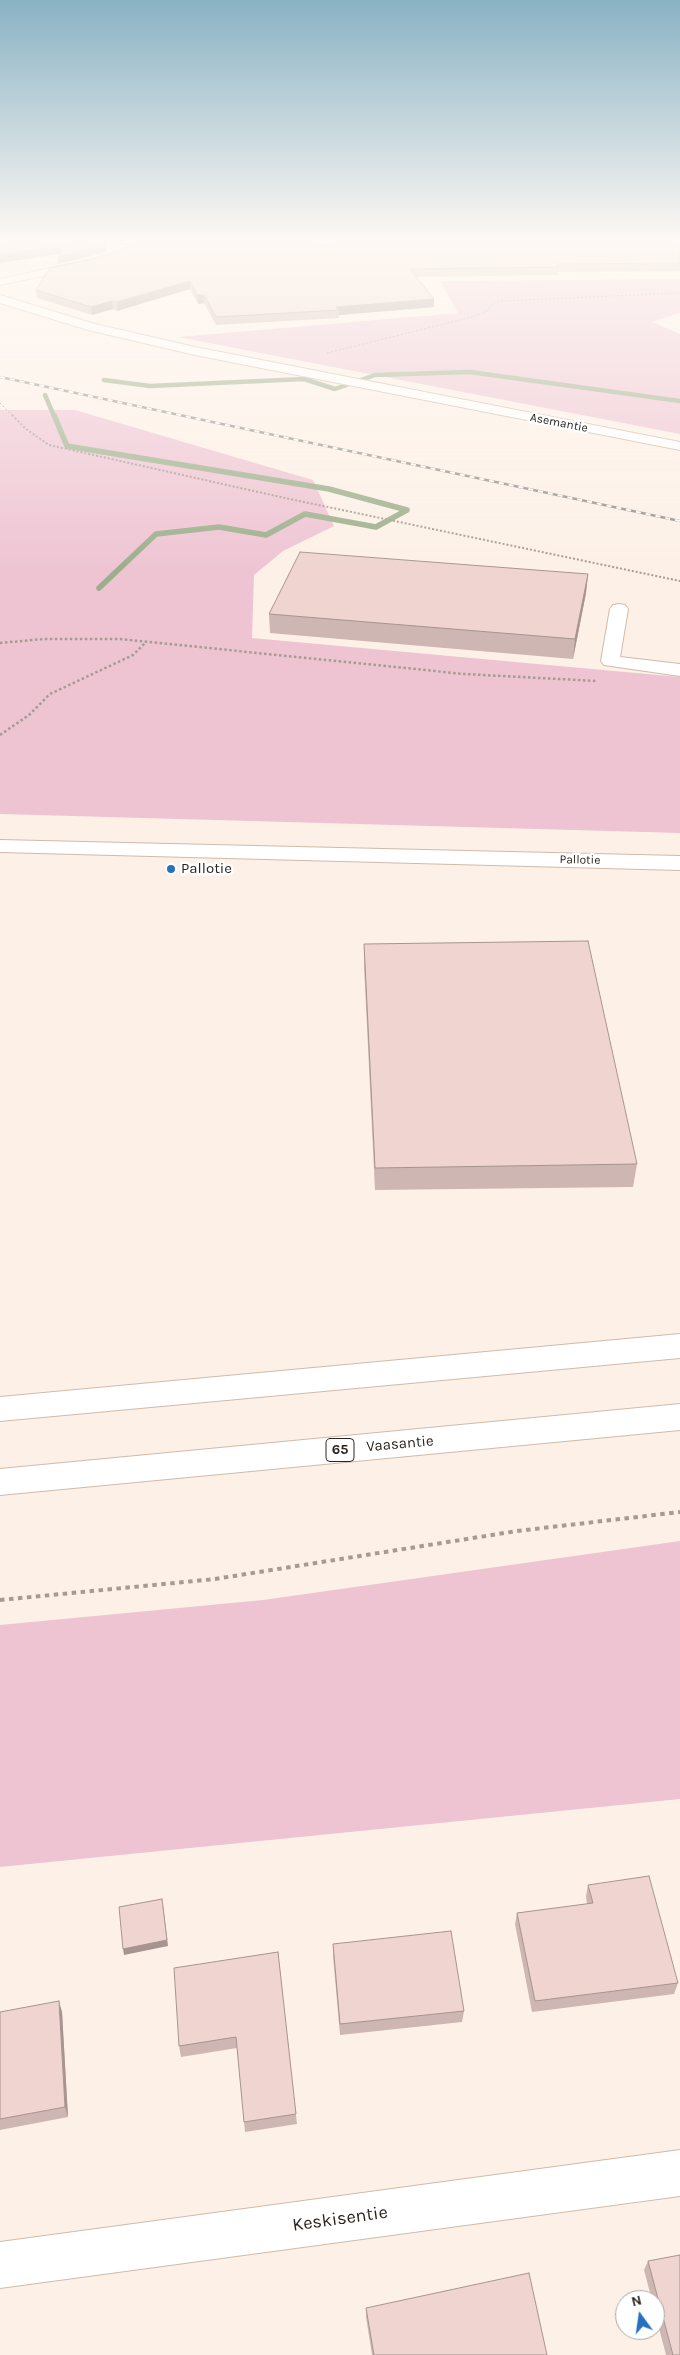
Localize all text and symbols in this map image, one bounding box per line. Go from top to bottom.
street label: Asemantie [529,410,589,436]
street label: Pallotie [559,852,601,868]
place label: Pallotie [181,860,232,878]
marker: Pallotie [165,863,177,875]
street label: Vaasantie [366,1432,434,1456]
road number: 65 [326,1438,354,1462]
street label: Keskisentie [291,2202,389,2236]
north arrow [615,2290,665,2340]
text: N [630,2291,643,2310]

